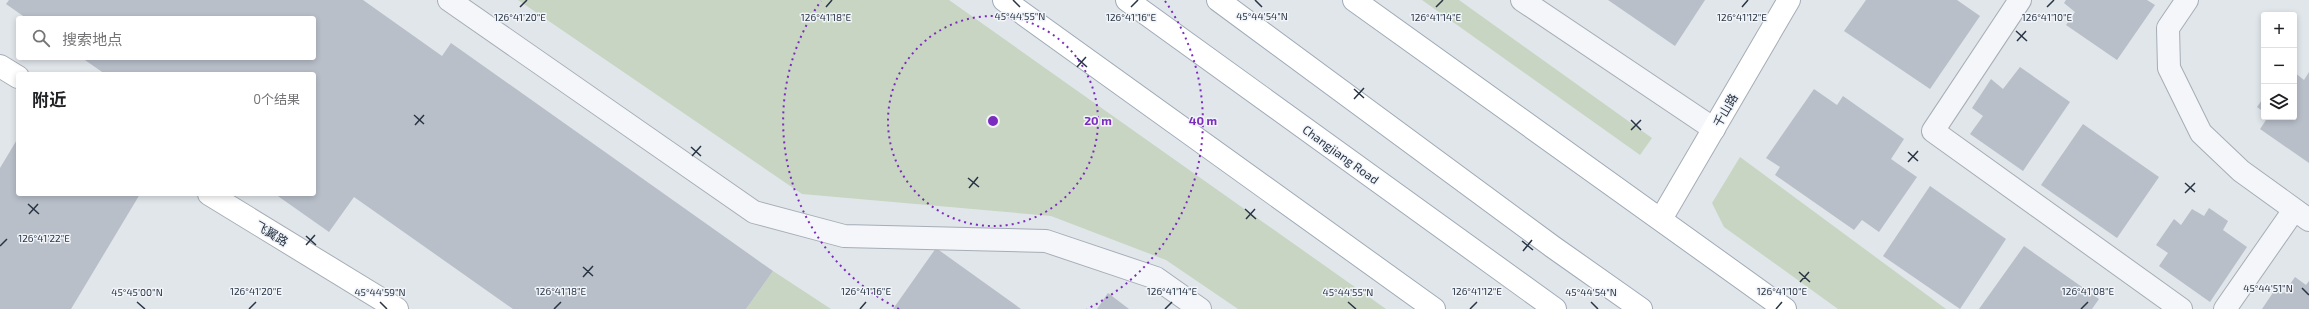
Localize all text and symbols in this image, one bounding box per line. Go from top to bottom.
text: 45°44'55"N [995,10,1045,22]
text: 45°44'54"N [1236,10,1288,22]
text: 126°41'20"E [494,11,546,23]
text: 126°41'18"E [801,11,852,23]
text: 126°41'16"E [1106,11,1156,23]
text: 126°41'14"E [1411,11,1462,23]
text: 126°41'12"E [1717,11,1767,23]
text: 126°41'10"E [2022,11,2073,23]
map controls [2261,12,2297,120]
button: + [2261,12,2297,48]
search box [16,16,316,60]
icon: search [30,27,52,49]
text: 搜索地点 [62,30,122,48]
button: − [2261,48,2297,84]
button: layers [2261,84,2297,120]
text: 附近 [32,89,66,109]
text: 0个结果 [253,91,300,107]
street label: 千山路 [1710,91,1740,129]
text: 20 m [1084,113,1112,127]
text: 40 m [1189,113,1217,127]
centre of rings [986,114,1000,128]
street label: Changjiang Road [1300,122,1382,187]
street label: 飞翼路 [253,218,291,248]
text: 126°41'22"E [18,232,70,244]
text: 45°44'51"N [2243,282,2293,294]
text: 126°41'20"E [230,285,282,297]
text: 126°41'18"E [536,285,587,297]
text: 126°41'16"E [841,285,891,297]
text: 126°41'14"E [1147,285,1198,297]
text: 126°41'12"E [1452,285,1502,297]
text: 126°41'10"E [1757,285,1808,297]
text: 126°41'08"E [2062,285,2115,297]
text: 45°45'00"N [111,286,163,298]
text: 45°44'59"N [354,286,406,298]
text: 45°44'55"N [1323,286,1373,298]
text: 45°44'54"N [1565,286,1617,298]

